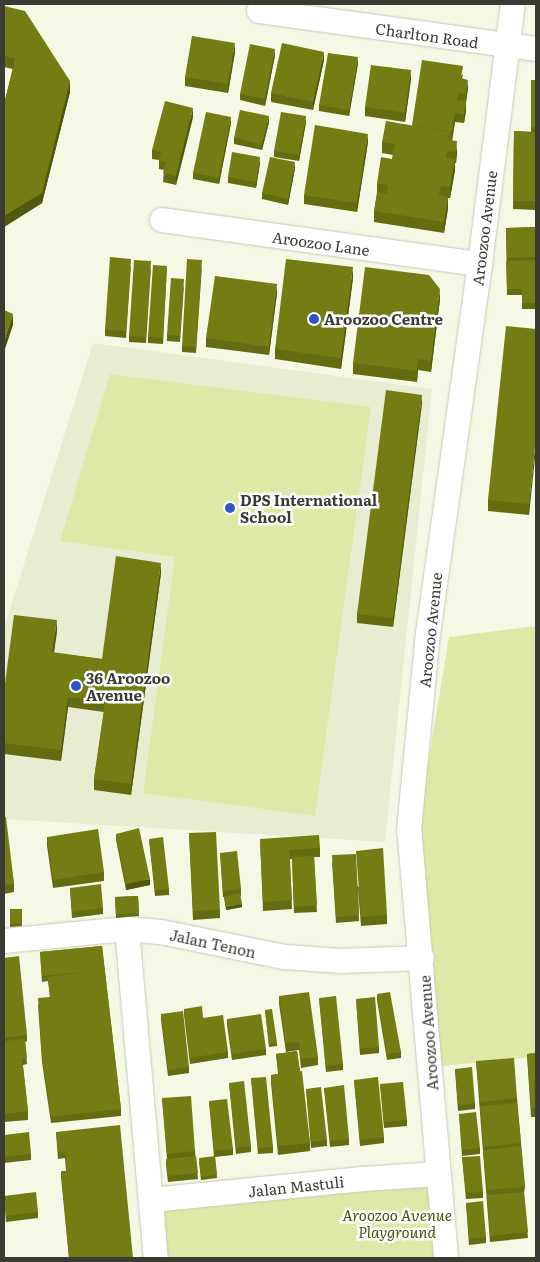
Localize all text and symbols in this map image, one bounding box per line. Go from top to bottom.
street label: Charlton Road [374,19,480,51]
street label: Aroozoo Avenue [468,169,500,287]
street label: Aroozoo Lane [271,227,371,259]
place label: Aroozoo Centre [324,310,443,328]
marker: Aroozoo Centre [308,313,320,325]
place label: DPS International School [240,490,377,525]
marker: DPS International School [224,502,236,514]
street label: Aroozoo Avenue [415,572,445,688]
place label: 36 Aroozoo Avenue [86,668,170,703]
marker: 36 Aroozoo Avenue [70,680,82,692]
street label: Jalan Tenon [168,925,258,961]
street label: Aroozoo Avenue [415,975,441,1091]
street label: Jalan Mastuli [247,1172,345,1200]
park label: Aroozoo Avenue Playground [342,1205,452,1240]

